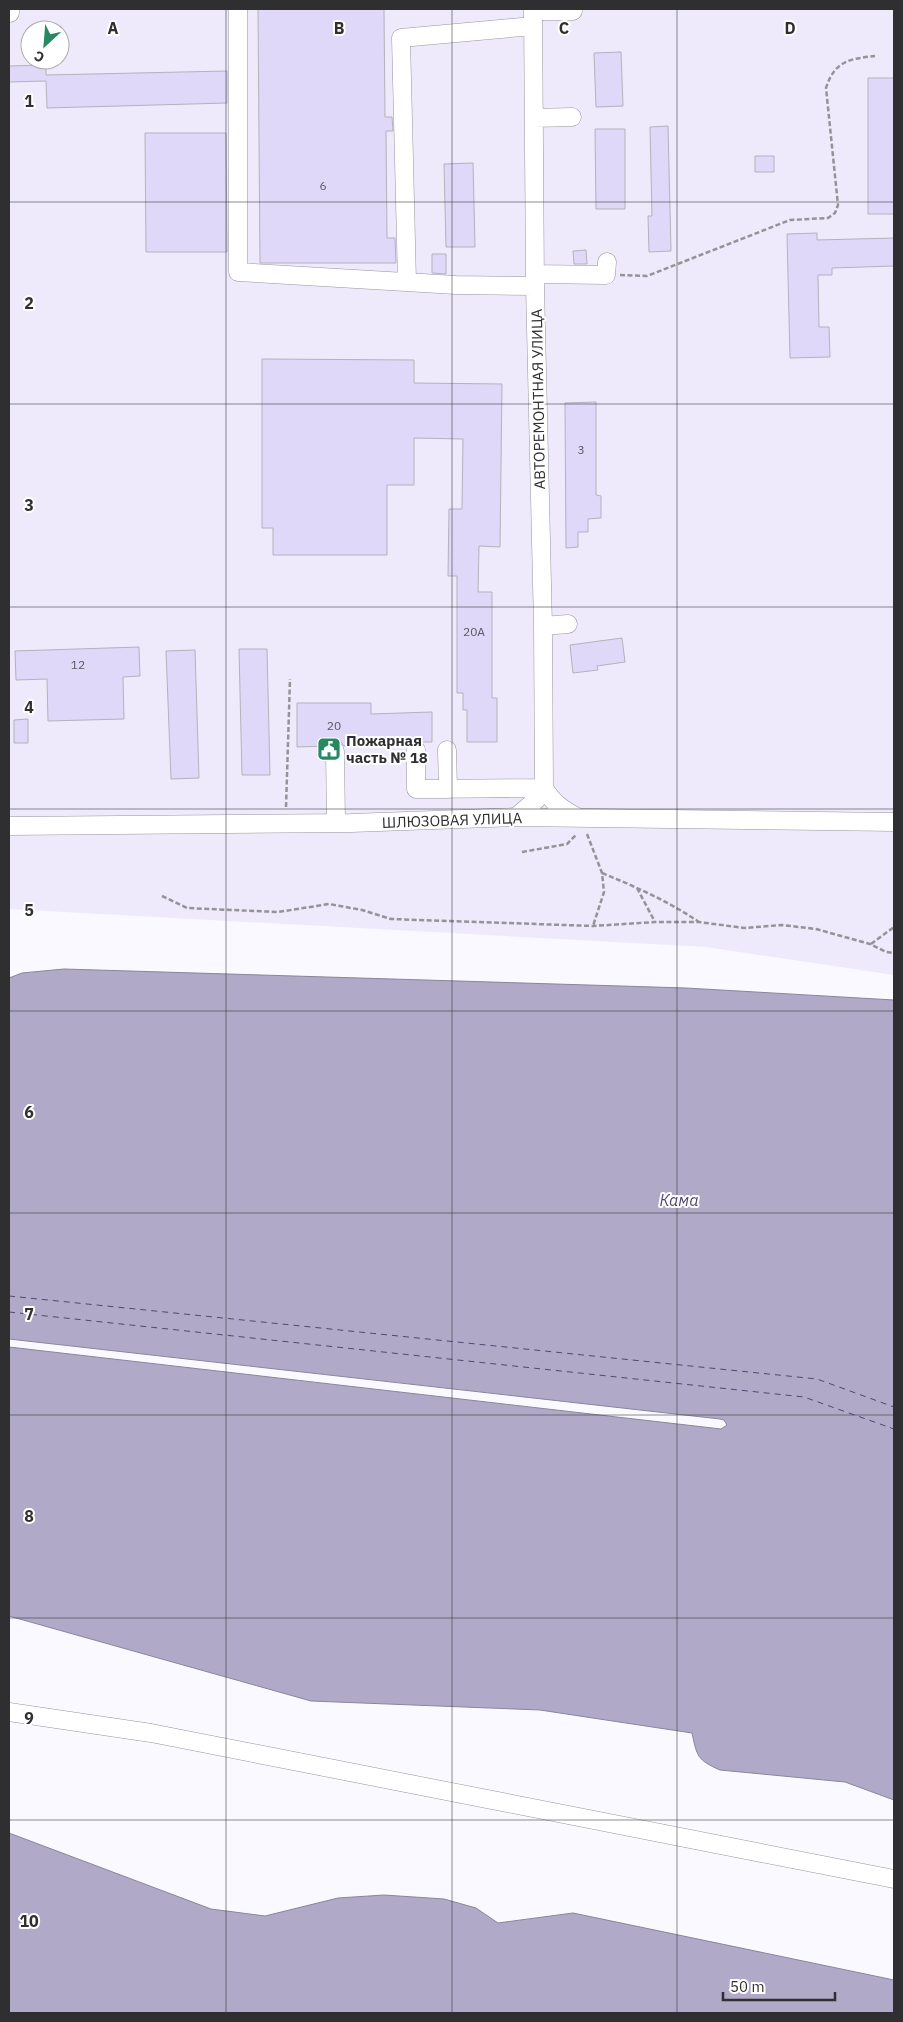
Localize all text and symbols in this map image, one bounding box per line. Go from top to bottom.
text: A [108,18,119,38]
text: B [334,18,345,38]
text: C [559,18,569,38]
text: D [784,18,796,38]
north arrow [20,20,70,70]
text: С [31,47,47,67]
text: 1 [24,91,34,111]
house number: 6 [319,178,327,193]
text: 2 [24,293,34,313]
street label: АВТОРЕМОНТНАЯ УЛИЦА [527,308,549,490]
house number: 3 [577,442,585,457]
text: 3 [24,495,34,515]
house number: 20А [463,624,485,639]
house number: 12 [71,657,85,672]
text: 4 [24,697,34,717]
house number: 20 [327,718,341,733]
place label: Пожарная часть № 18 [346,731,428,767]
public building icon: Пожарная часть № 18 [316,736,342,762]
street label: ШЛЮЗОВАЯ УЛИЦА [382,808,523,832]
text: 5 [24,900,34,920]
text: 6 [24,1102,34,1122]
water label: Кама [659,1190,699,1210]
text: 7 [24,1304,34,1324]
text: 8 [24,1506,34,1526]
text: 9 [24,1708,34,1728]
text: 10 [19,1911,39,1931]
scale bar [723,1970,836,2002]
text: 50 m [730,1977,765,1996]

